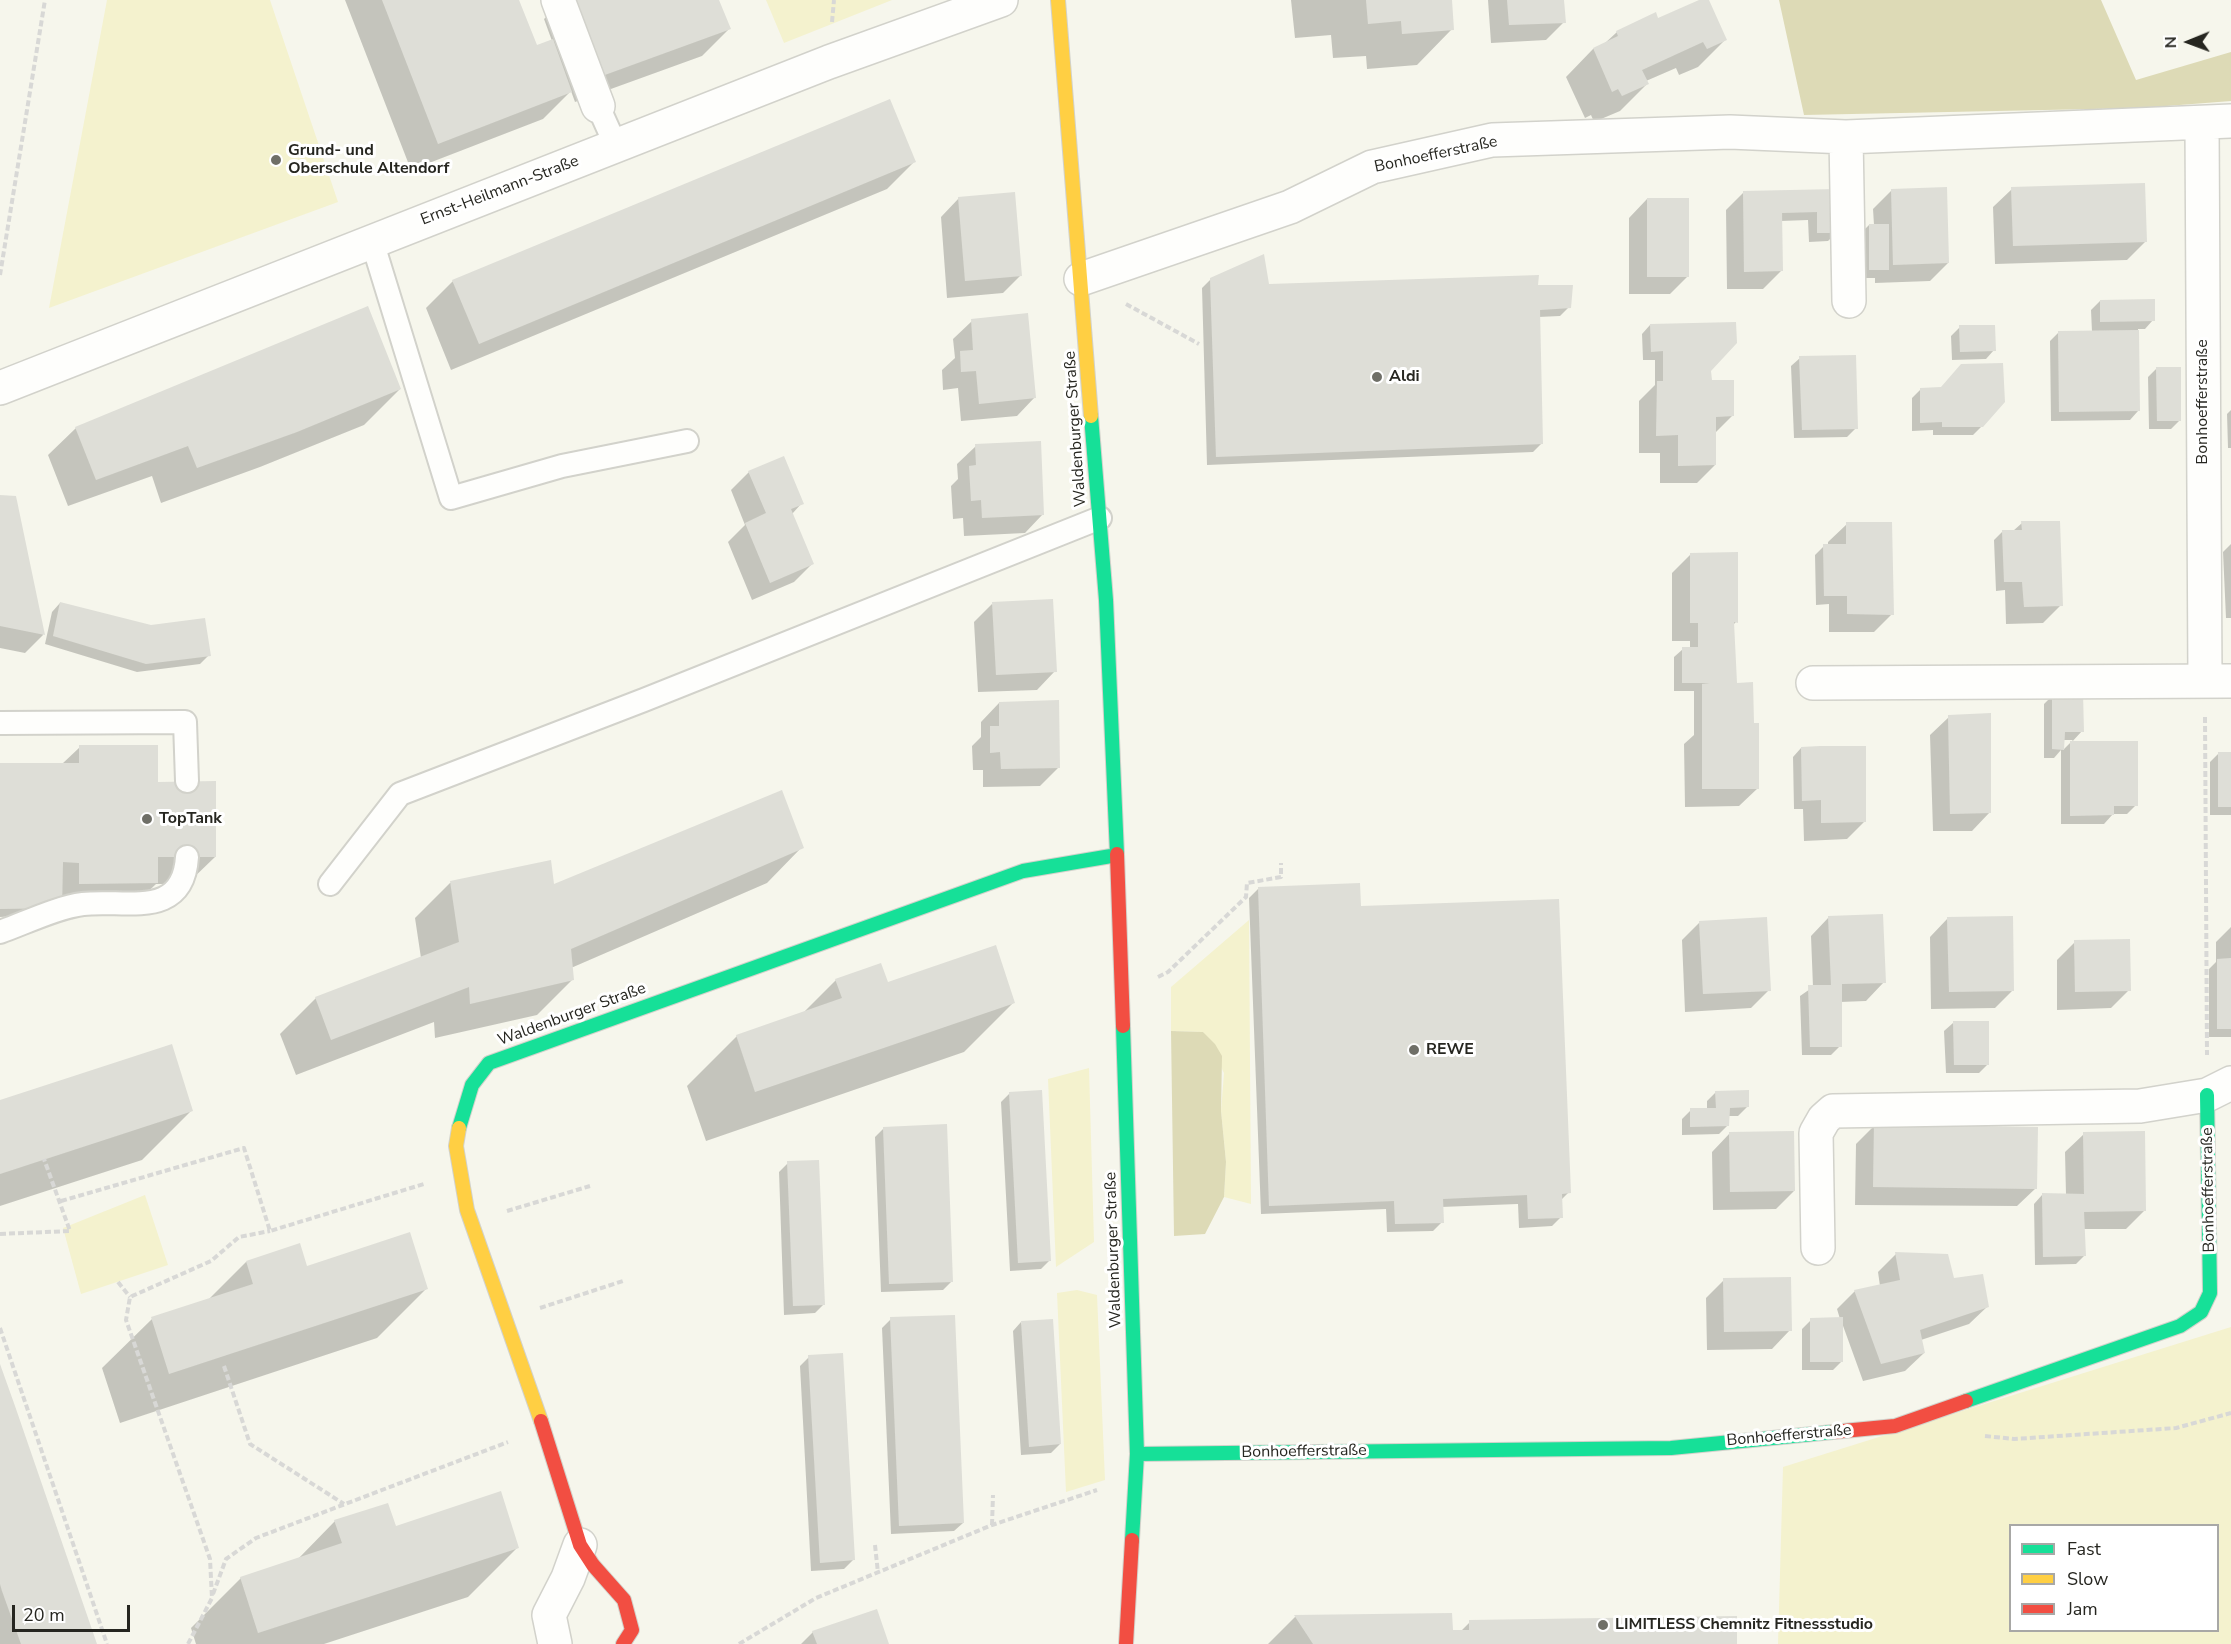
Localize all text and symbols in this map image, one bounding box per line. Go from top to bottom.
north arrow [2159,12,2219,72]
text: N [2160,36,2182,48]
street label: Bonhoefferstraße [1373,133,1499,177]
place label: Grund- und Oberschule Altendorf [288,141,449,179]
street label: Ernst-Heilmann-Straße [418,152,582,230]
marker: Grund- und Oberschule Altendorf [269,153,283,167]
street label: Bonhoefferstraße [2193,339,2213,465]
street label: Waldenburger Straße [1061,350,1091,508]
place label: Aldi [1389,367,1420,387]
marker: Aldi [1370,370,1384,384]
place label: TopTank [159,809,222,829]
marker: TopTank [140,812,154,826]
street label: Waldenburger Straße [495,979,649,1051]
place label: REWE [1426,1040,1474,1060]
marker: REWE [1407,1043,1421,1057]
street label: Bonhoefferstraße [2198,1127,2220,1253]
street label: Waldenburger Straße [1102,1172,1126,1328]
street label: Bonhoefferstraße [1726,1421,1852,1451]
street label: Bonhoefferstraße [1241,1441,1367,1463]
legend [2009,1524,2219,1632]
text: Fast [2067,1537,2101,1561]
text: Slow [2067,1567,2108,1591]
scale bar [15,1593,134,1631]
text: Jam [2067,1597,2098,1621]
text: 20 m [23,1603,65,1627]
place label: LIMITLESS Chemnitz Fitnessstudio [1615,1615,1873,1635]
marker: LIMITLESS Chemnitz Fitnessstudio [1596,1618,1610,1632]

